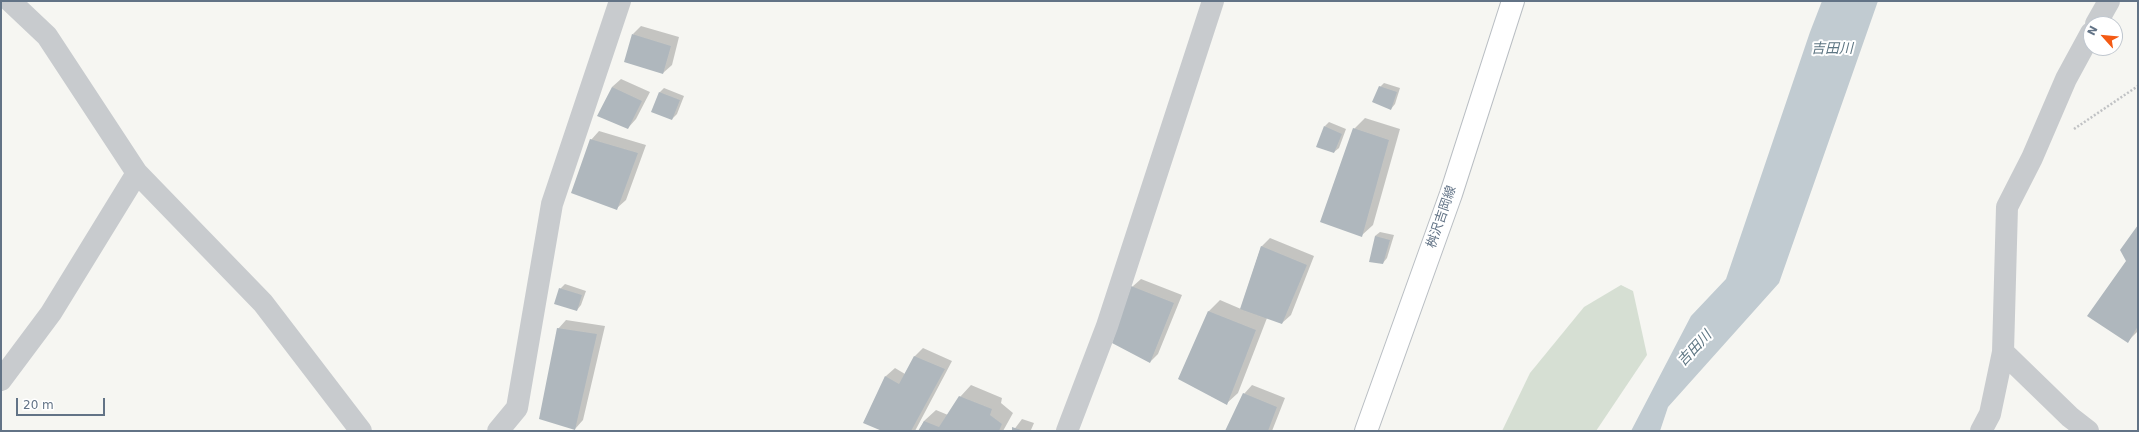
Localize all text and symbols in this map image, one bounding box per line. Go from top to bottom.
north arrow [2083,16,2123,56]
text: N [2085,24,2101,38]
water label: 吉田川 [1811,41,1853,57]
street label: 桝沢吉岡線 [1424,184,1460,250]
water label: 吉田川 [1675,328,1715,370]
scale bar [18,390,107,416]
text: 20 m [23,398,54,412]

